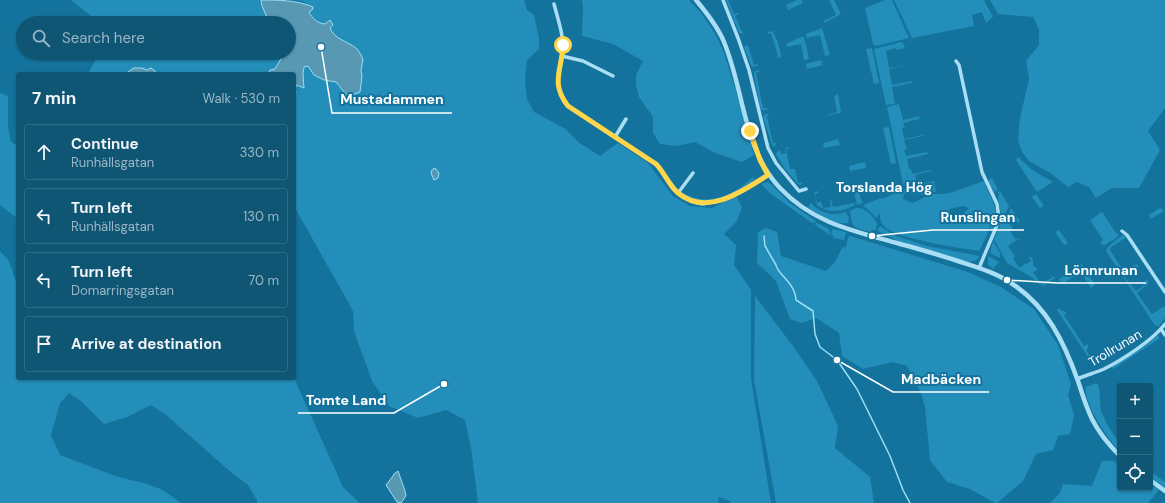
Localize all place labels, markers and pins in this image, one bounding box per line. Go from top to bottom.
callout: Mustadammen [332,87,452,113]
callout: Runslingan [933,204,1024,230]
callout: Lönnrunan [1057,257,1146,283]
callout: Madbäcken [893,366,989,392]
callout: Tomte Land [298,387,394,413]

